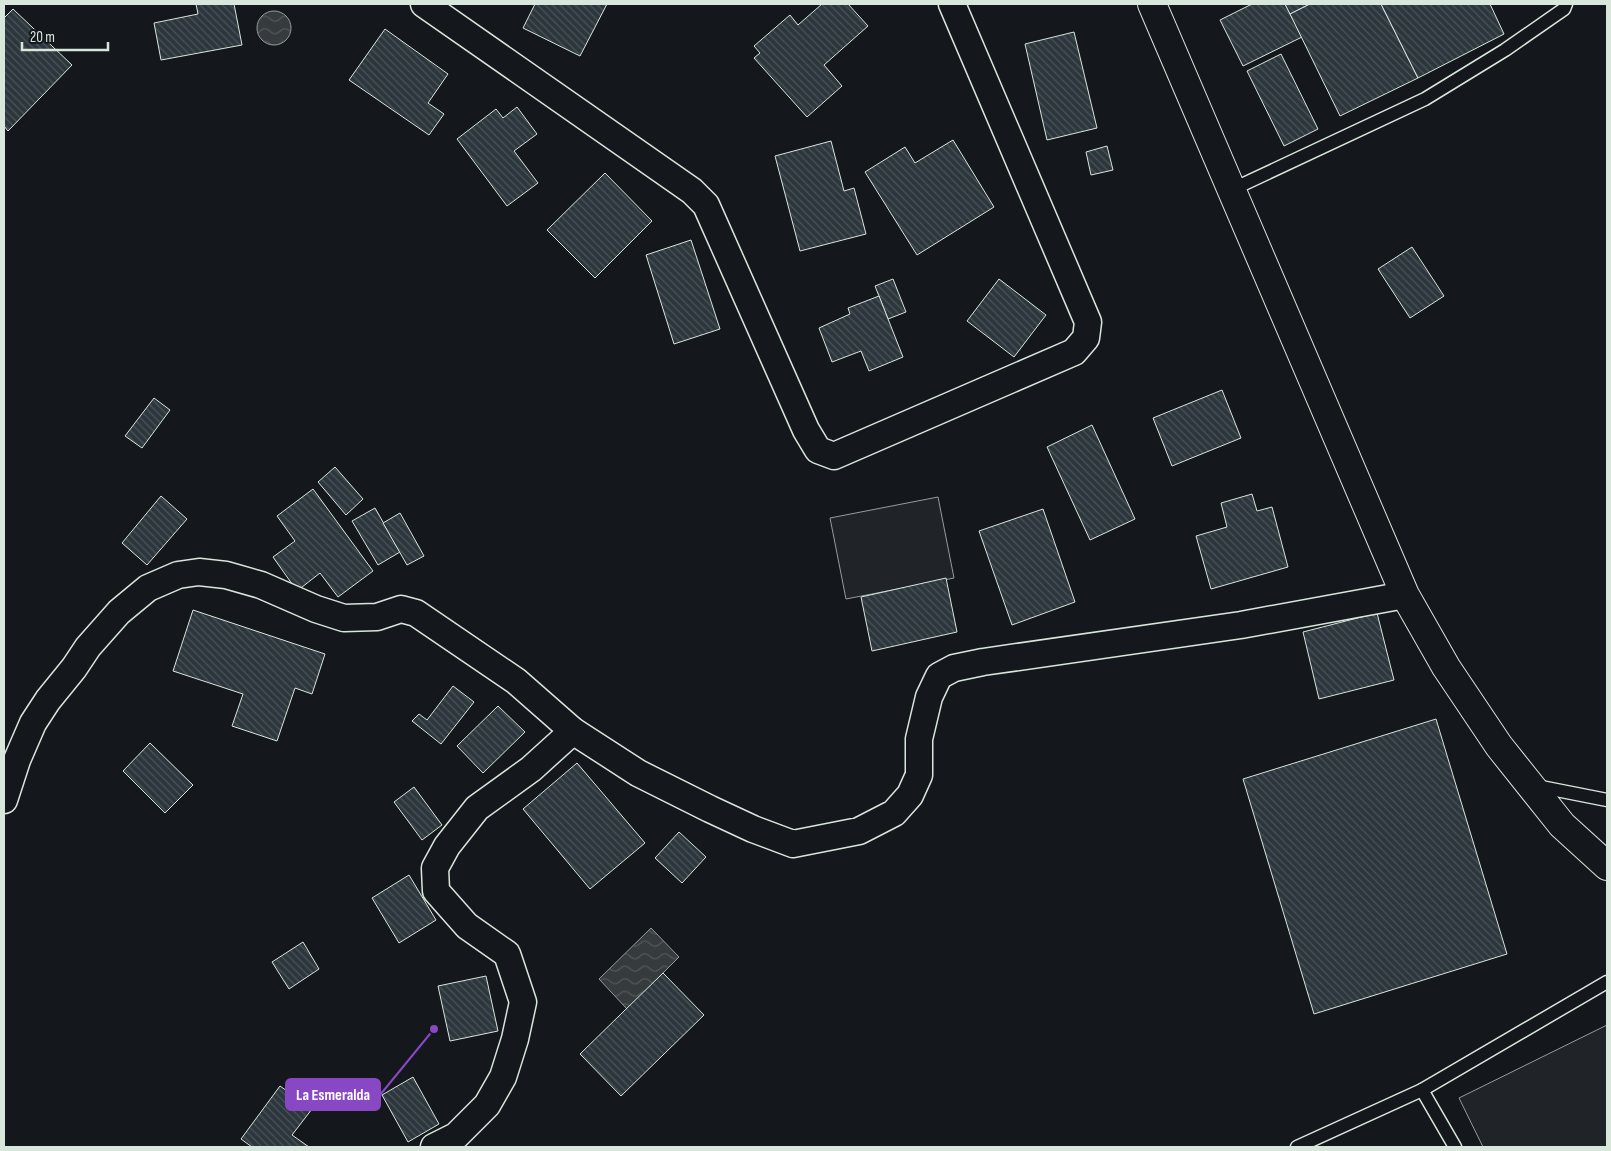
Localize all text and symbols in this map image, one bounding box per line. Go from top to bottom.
scale bar [22,20,109,52]
text: 20 m [30,28,55,47]
callout: La Esmeralda [286,1079,380,1110]
text: La Esmeralda [296,1086,370,1105]

